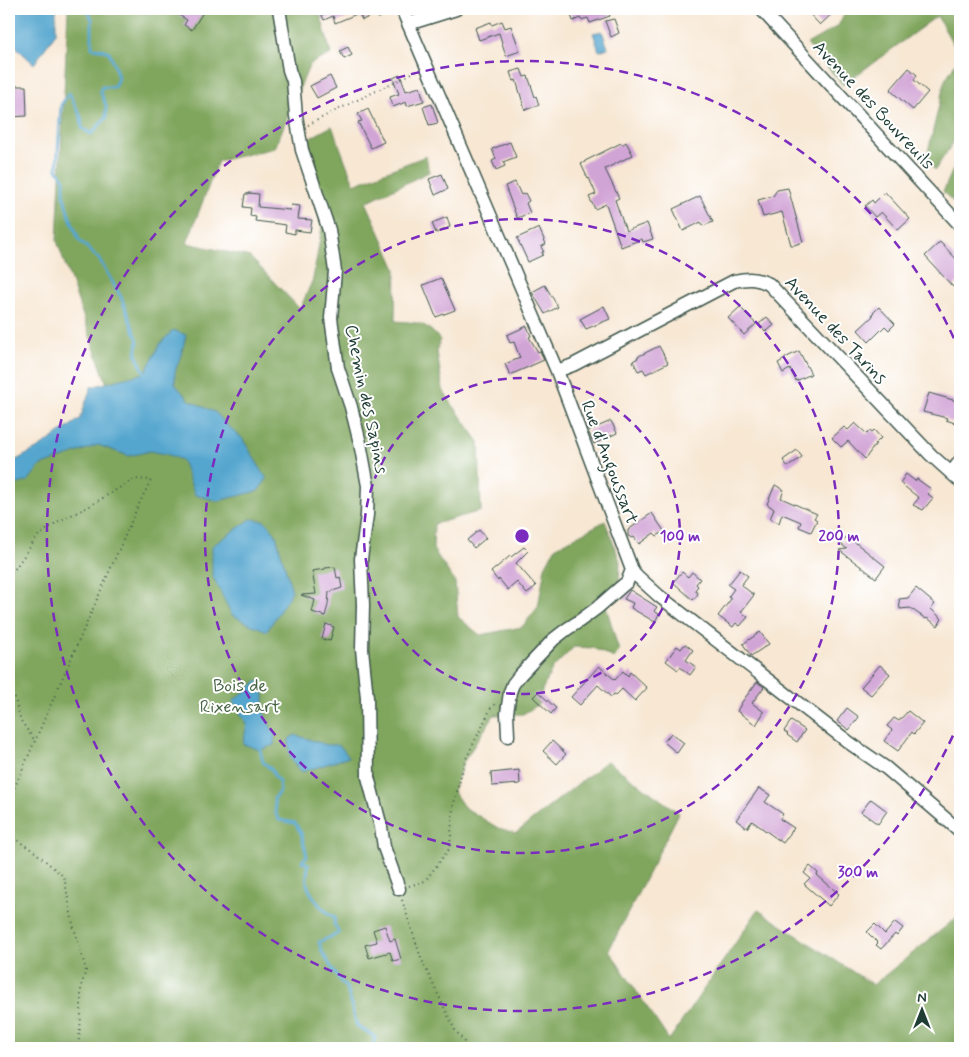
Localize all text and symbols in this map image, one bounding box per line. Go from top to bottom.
street label: Avenue des Bouvreuils [807,36,940,176]
street label: Avenue des Tarins [779,271,892,390]
street label: Chemin des Sapins [338,322,394,476]
street label: Rue d'Angoussart [573,397,644,528]
centre of rings [513,527,531,545]
text: 100 m [660,527,700,547]
text: 200 m [819,527,860,547]
park label: Bois de Rixensart [200,674,280,719]
text: 300 m [838,863,878,883]
north arrow [896,984,946,1034]
text: N [917,989,927,1007]

